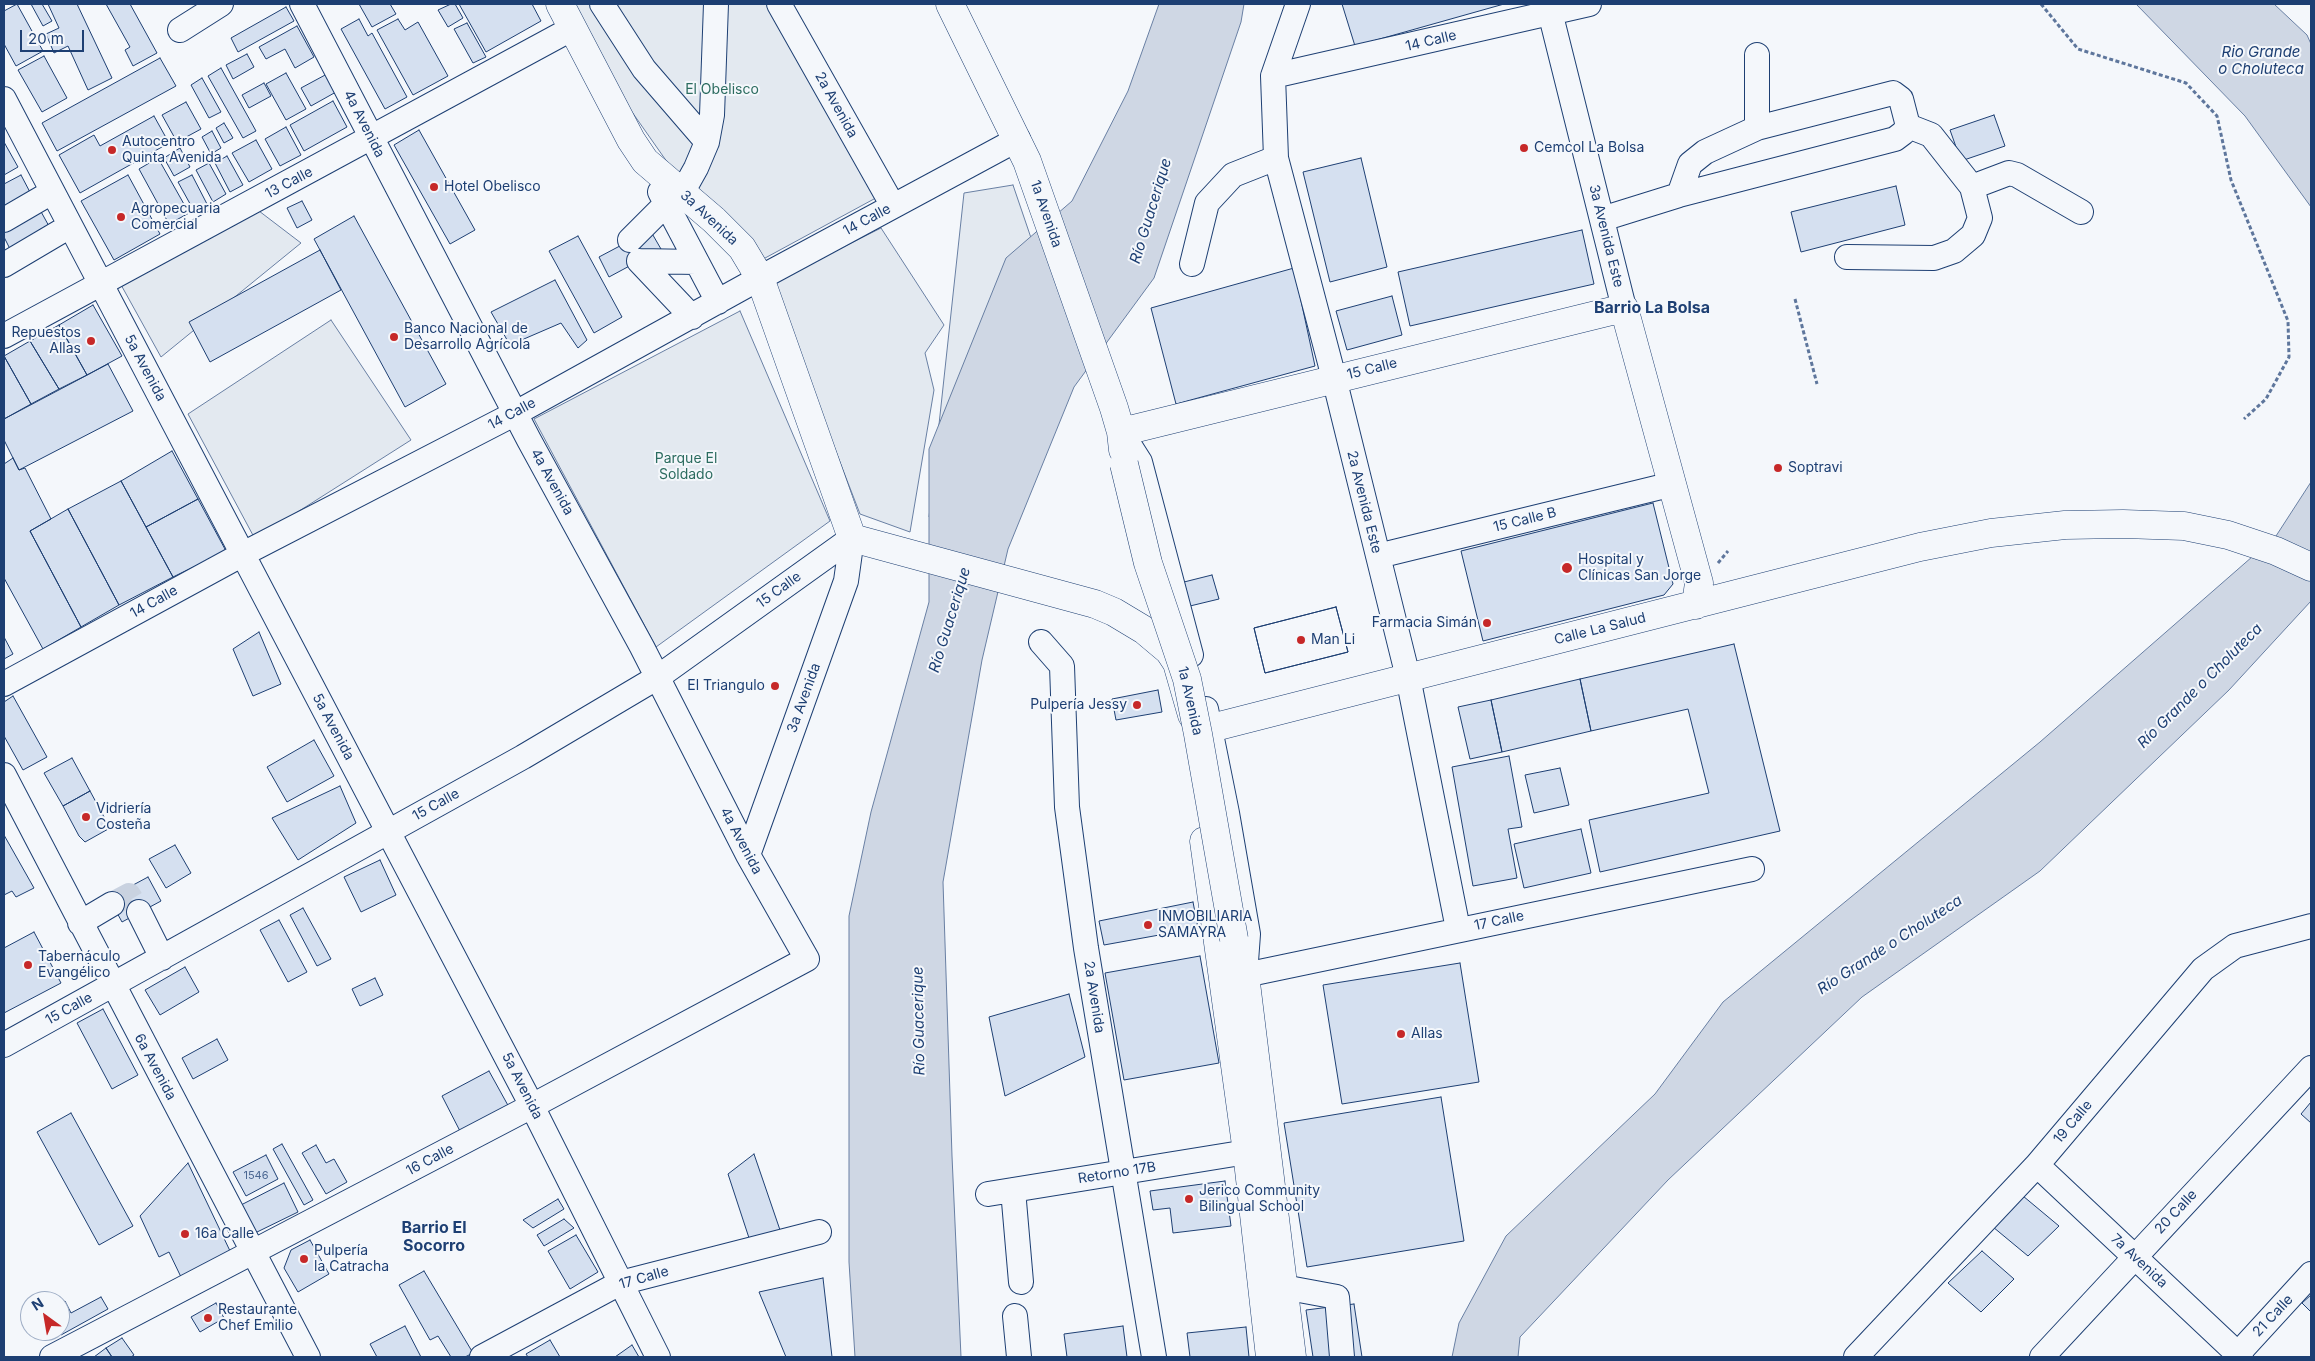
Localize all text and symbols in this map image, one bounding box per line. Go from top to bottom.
scale bar [22,20,86,52]
street label: 14 Calle [1404,27,1458,55]
text: 20 m [28,29,64,48]
water label: Rio Grande o Choluteca [2218,43,2304,78]
street label: 2a Avenida [811,69,861,141]
park label: El Obelisco [685,82,759,98]
street label: 4a Avenida [340,87,388,161]
place label: Autocentro Quinta Avenida [122,134,222,166]
place label: Cemcol La Bolsa [1534,140,1644,156]
marker: Cemcol La Bolsa [1518,142,1530,154]
marker: Autocentro Quinta Avenida [106,144,118,156]
water label: Río Guacerique [1126,156,1176,266]
street label: 13 Calle [262,164,316,202]
street label: 1a Avenida [1027,178,1065,250]
place label: Hotel Obelisco [444,179,541,195]
marker: Hotel Obelisco [428,181,440,193]
street label: 3a Avenida Este [1585,183,1627,289]
street label: 3a Avenida [677,187,741,249]
street label: 14 Calle [840,200,894,240]
place label: Agropecuaria Comercial [131,201,220,233]
marker: Agropecuaria Comercial [115,211,127,223]
district label: Barrio La Bolsa [1594,298,1710,318]
place label: Banco Nacional de Desarrollo Agrícola [404,321,530,354]
place label: Repuestos Allas [11,325,81,358]
marker: Banco Nacional de Desarrollo Agrícola [388,331,400,343]
street label: 5a Avenida [120,332,170,404]
marker: Repuestos Allas [85,335,97,347]
street label: 15 Calle [1345,355,1399,383]
street label: 14 Calle [485,394,539,434]
street label: 4a Avenida [527,446,577,518]
street label: 2a Avenida Este [1343,449,1385,555]
park label: Parque El Soldado [655,451,717,484]
place label: Soptravi [1788,460,1843,476]
marker: Soptravi [1772,462,1784,474]
street label: 15 Calle B [1492,504,1558,536]
place label: Hospital y Clínicas San Jorge [1578,552,1701,584]
marker: Hospital y Clínicas San Jorge [1560,561,1574,575]
water label: Río Guacerique [925,565,975,675]
street label: 15 Calle [753,568,805,612]
street label: 14 Calle [127,582,181,622]
street label: Calle La Salud [1552,610,1648,648]
place label: Farmacia Simán [1372,615,1477,631]
marker: Farmacia Simán [1481,617,1493,629]
water label: Río Grande o Choluteca [2134,620,2266,752]
place label: Man Li [1311,632,1355,648]
marker: Man Li [1295,634,1307,646]
street label: 3a Avenida [784,661,824,735]
street label: 1a Avenida [1174,665,1206,737]
place label: El Triangulo [687,678,765,694]
marker: El Triangulo [769,680,781,692]
street label: 5a Avenida [308,691,358,763]
place label: Pulpería Jessy [1030,697,1127,713]
marker: Pulpería Jessy [1131,699,1143,711]
street label: 15 Calle [410,785,462,825]
place label: Vidriería Costeña [96,801,151,834]
street label: 4a Avenida [716,805,766,877]
marker: Vidriería Costeña [80,811,92,823]
water label: Río Grande o Choluteca [1814,891,1966,999]
street label: 17 Calle [1473,908,1525,934]
place label: INMOBILIARIA SAMAYRA [1158,909,1252,942]
marker: INMOBILIARIA SAMAYRA [1142,919,1154,931]
place label: Tabernáculo Evangélico [38,949,120,982]
marker: Tabernáculo Evangélico [22,959,34,971]
street label: 2a Avenida [1080,960,1108,1034]
water label: Río Guacerique [909,966,929,1076]
street label: 15 Calle [43,989,95,1029]
place label: Allas [1411,1026,1443,1042]
marker: Allas [1395,1028,1407,1040]
street label: 6a Avenida [130,1031,180,1103]
street label: 5a Avenida [498,1050,546,1122]
street label: 19 Calle [2050,1097,2096,1147]
street label: 16 Calle [403,1141,457,1179]
street label: Retorno 17B [1077,1159,1157,1187]
house number: 1546 [243,1169,269,1183]
place label: Jerico Community Bilingual School [1199,1183,1320,1216]
street label: 20 Calle [2151,1186,2201,1238]
marker: Jerico Community Bilingual School [1183,1193,1195,1205]
district label: Barrio El Socorro [401,1218,467,1256]
place label: 16a Calle [195,1226,254,1242]
marker: 16a Calle [179,1228,191,1240]
street label: 7a Avenida [2107,1230,2171,1292]
place label: Pulpería la Catracha [314,1243,389,1276]
marker: Pulpería la Catracha [298,1253,310,1265]
street label: 17 Calle [617,1263,671,1293]
north arrow [20,1291,70,1341]
street label: 21 Calle [2249,1292,2297,1340]
text: N [28,1294,46,1314]
place label: Restaurante Chef Emilio [218,1302,297,1334]
marker: Restaurante Chef Emilio [202,1312,214,1324]

